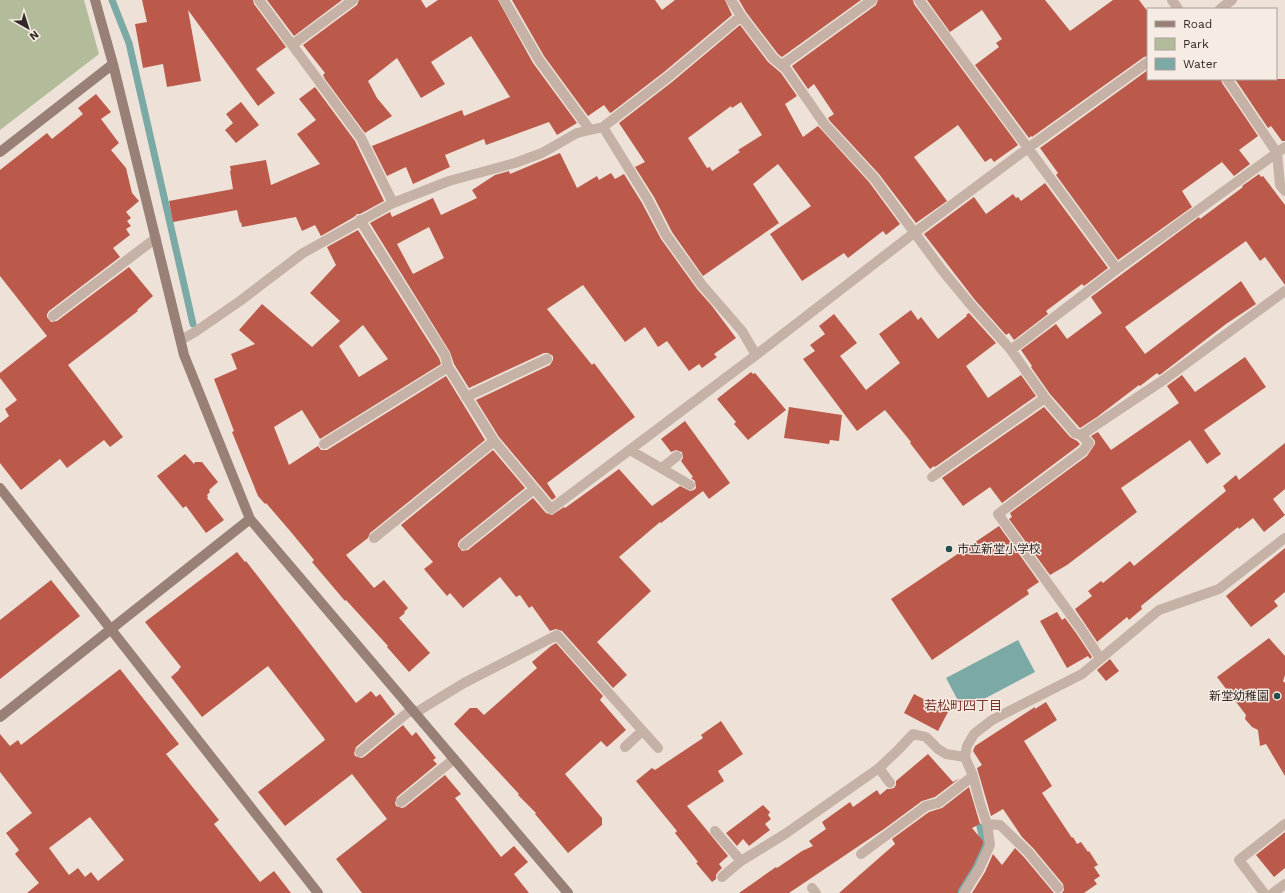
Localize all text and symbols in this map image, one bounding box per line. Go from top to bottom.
north arrow [8,8,48,48]
legend [1147,8,1277,80]
text: Road [1183,17,1212,31]
text: N [27,28,41,43]
text: Park [1183,37,1209,51]
text: Water [1183,57,1218,71]
place label: 市立新堂小学校 [957,542,1041,556]
marker: 市立新堂小学校 [944,544,954,554]
place label: 新堂幼稚園 [1209,689,1269,703]
marker: 新堂幼稚園 [1272,691,1282,701]
district label: 若松町四丁目 [924,698,1002,713]

